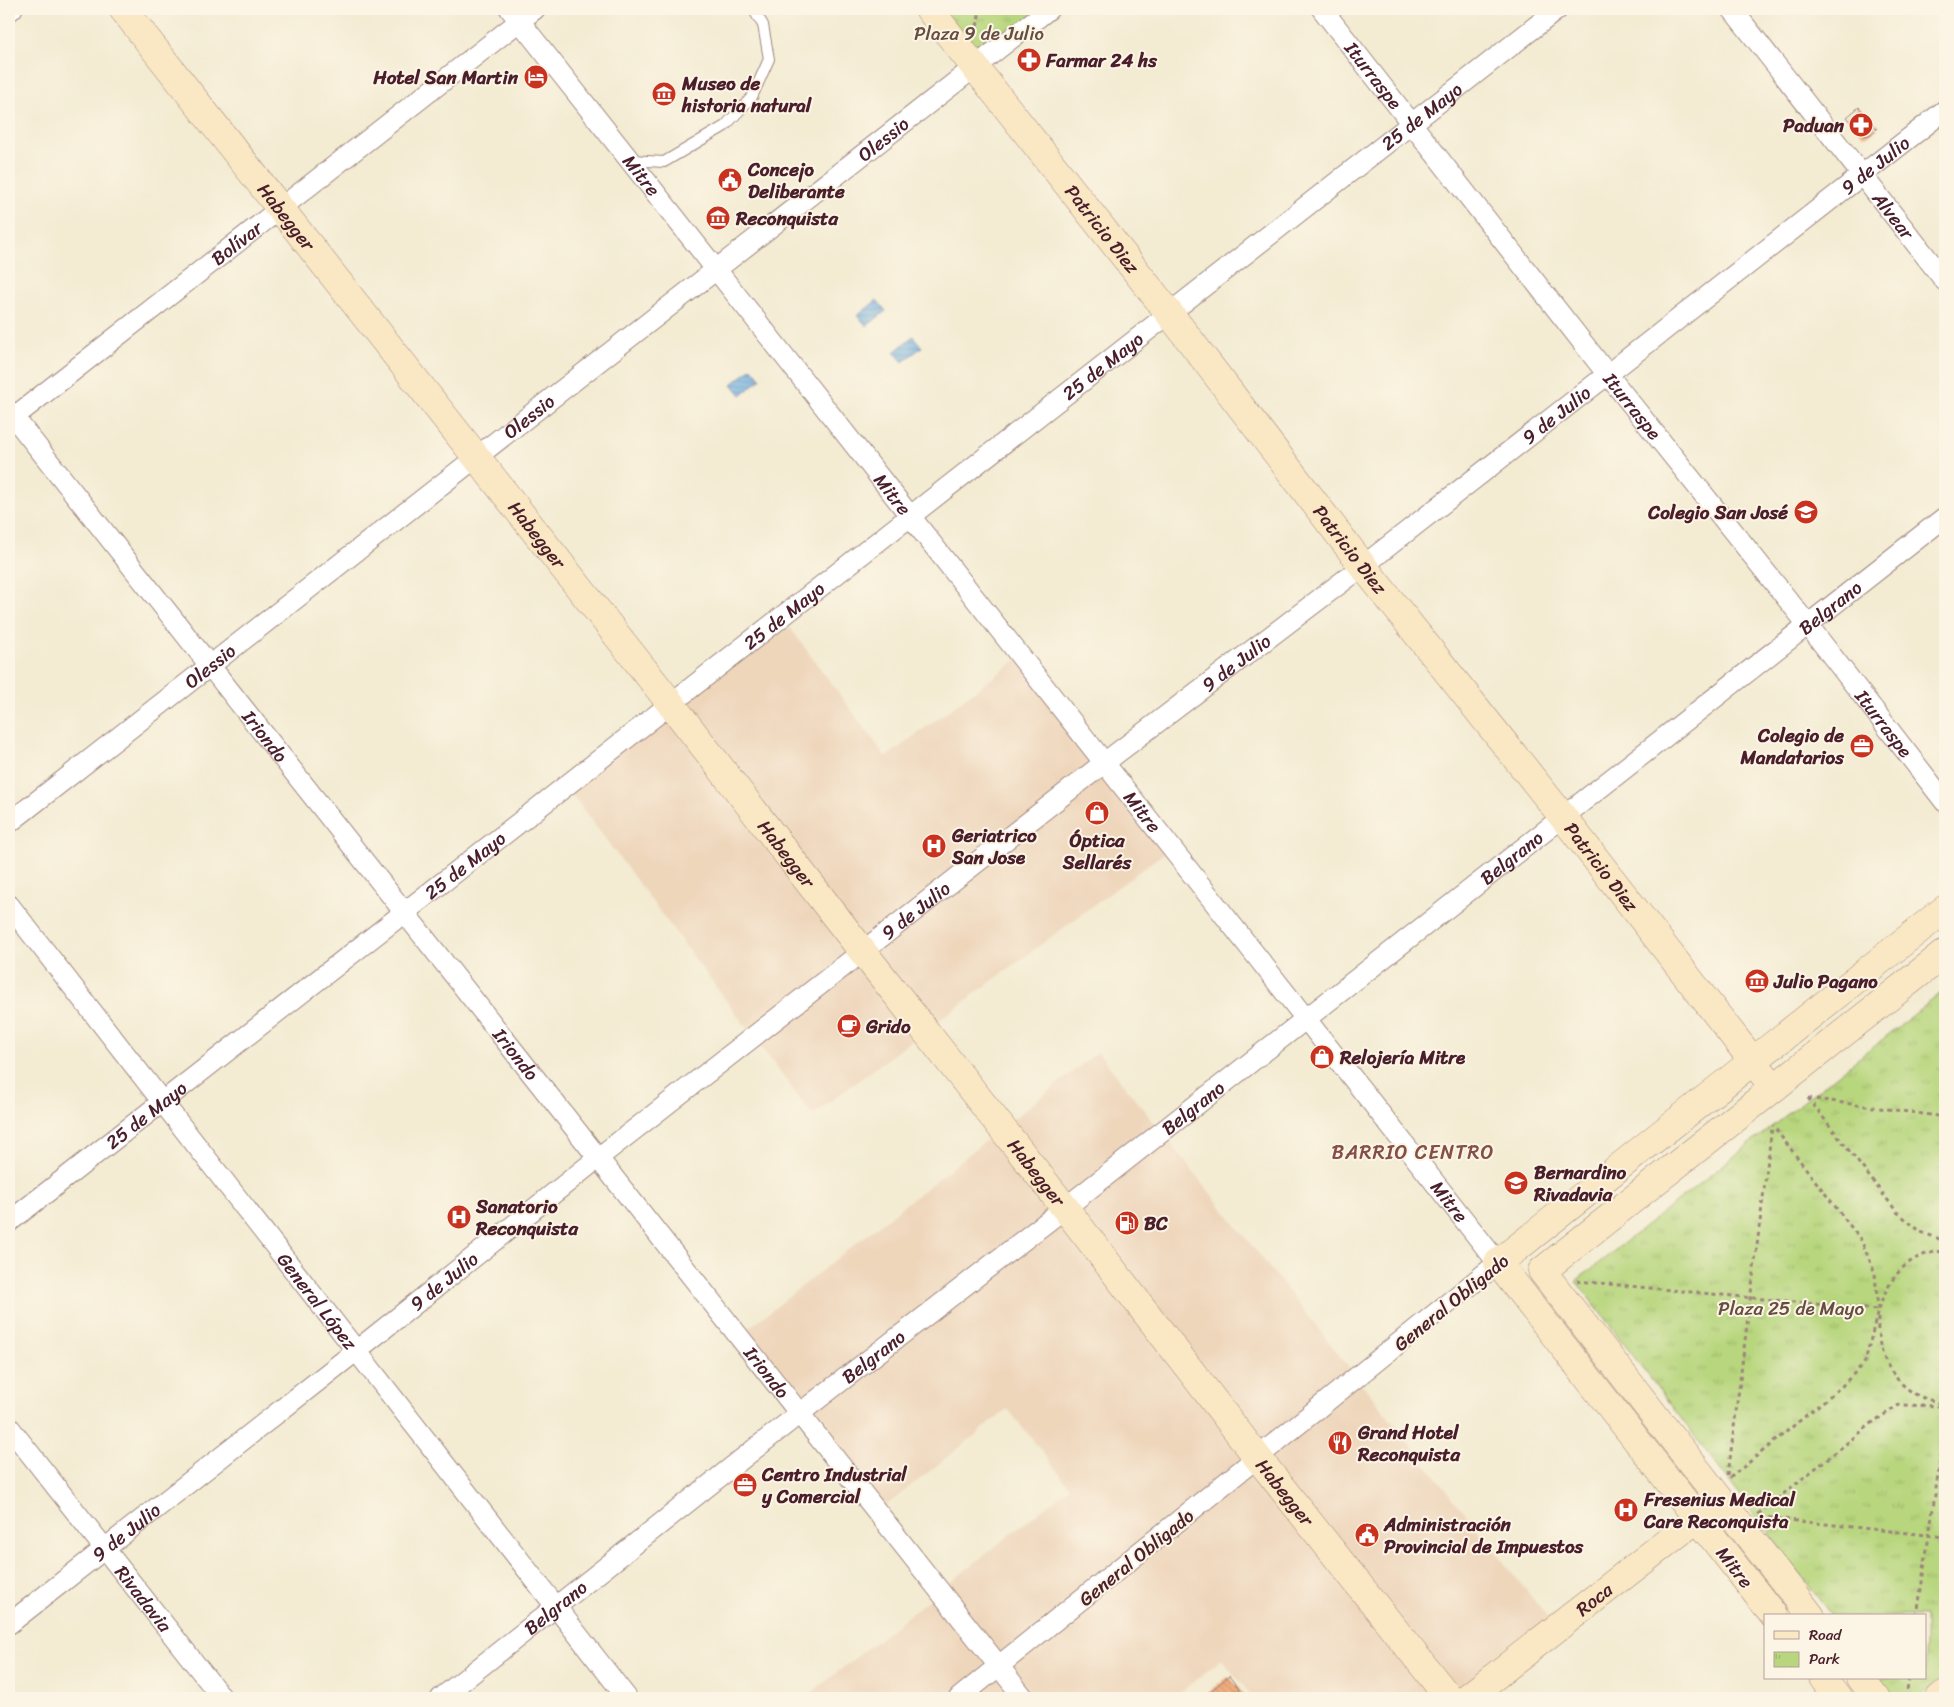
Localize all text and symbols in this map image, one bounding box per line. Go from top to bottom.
park label: Plaza 9 de Julio [914,17,1044,50]
street label: Iturraspe [1335,33,1411,117]
place label: Farmar 24 hs [1045,44,1158,77]
pharmacy icon: Farmar 24 hs [1016,47,1042,73]
place label: Hotel San Martin [372,61,519,94]
hotel icon: Hotel San Martin [523,64,549,90]
place label: Museo de historia natural [681,67,813,122]
street label: 25 de Mayo [1374,74,1470,159]
museum icon: Museo de historia natural [651,81,677,107]
street label: Olessio [850,108,917,170]
place label: Paduan [1783,109,1845,142]
pharmacy icon: Paduan [1848,112,1874,138]
street label: 9 de Julio [1833,127,1918,203]
street label: Mitre [614,147,669,204]
place label: Concejo Deliberante [747,153,845,208]
public building icon: Concejo Deliberante [717,167,743,193]
street label: Habegger [249,175,324,259]
street label: Patricio Diez [1056,177,1149,282]
street label: Alvear [1863,183,1923,248]
place label: Reconquista [735,202,838,235]
museum icon: Reconquista [705,205,731,231]
street label: Bolívar [204,211,271,274]
street label: 25 de Mayo [1055,323,1151,409]
street label: Iturraspe [1594,364,1670,447]
street label: 9 de Julio [1515,377,1599,453]
street label: Olessio [496,386,562,448]
street label: Mitre [865,466,920,523]
street label: Habegger [499,493,575,577]
place label: Colegio San José [1647,496,1788,529]
street label: Patricio Diez [1304,497,1396,603]
school or university icon: Colegio San José [1793,499,1819,525]
street label: Belgrano [1791,572,1869,644]
street label: 25 de Mayo [736,573,832,658]
street label: 9 de Julio [1194,625,1279,700]
street label: Olessio [177,635,243,697]
street label: Iturraspe [1846,681,1921,765]
street label: Iriondo [233,702,296,770]
place label: Colegio de Mandatarios [1740,719,1845,774]
office icon: Colegio de Mandatarios [1849,733,1875,759]
street label: Mitre [1115,783,1170,841]
shop icon: Óptica Sellarés [1084,800,1110,826]
street label: Habegger [749,812,824,896]
street label: Patricio Diez [1555,815,1648,920]
place label: Geriatrico San Jose [951,819,1037,874]
street label: Belgrano [1473,822,1551,894]
street label: 25 de Mayo [417,823,513,908]
place label: Óptica Sellarés [1062,824,1132,879]
hospital icon: Geriatrico San Jose [921,833,947,859]
street label: 9 de Julio [874,872,958,948]
place label: Julio Pagano [1773,965,1878,998]
museum icon: Julio Pagano [1744,968,1770,994]
place label: Grido [865,1010,911,1043]
cafe icon: Grido [836,1013,862,1039]
street label: Iriondo [484,1020,547,1088]
place label: Relojería Mitre [1339,1041,1466,1074]
shop icon: Relojería Mitre [1309,1044,1335,1070]
street label: 25 de Mayo [98,1072,195,1158]
street label: Belgrano [1154,1072,1232,1144]
street label: Habegger [999,1131,1075,1215]
district label: BARRIO CENTRO [1332,1135,1494,1170]
place label: Bernardino Rivadavia [1533,1156,1627,1211]
school or university icon: Bernardino Rivadavia [1503,1170,1529,1196]
street label: Mitre [1422,1173,1477,1230]
place label: Sanatorio Reconquista [475,1190,578,1245]
hospital icon: Sanatorio Reconquista [446,1204,472,1230]
place label: BC [1144,1207,1168,1240]
fuel station icon: BC [1114,1210,1140,1236]
street label: 9 de Julio [402,1243,486,1319]
street label: General López [268,1245,367,1358]
street label: General Obligado [1386,1245,1517,1360]
park label: Plaza 25 de Mayo [1718,1292,1864,1325]
street label: Belgrano [834,1321,913,1392]
street label: Iriondo [734,1338,798,1406]
place label: Grand Hotel Reconquista [1357,1416,1460,1471]
restaurant icon: Grand Hotel Reconquista [1327,1430,1353,1456]
street label: Habegger [1247,1451,1323,1535]
place label: Centro Industrial y Comercial [761,1458,907,1513]
office icon: Centro Industrial y Comercial [732,1472,758,1498]
place label: Fresenius Medical Care Reconquista [1643,1483,1796,1538]
street label: 9 de Julio [84,1494,169,1570]
hospital icon: Fresenius Medical Care Reconquista [1613,1497,1639,1523]
street label: General Obligado [1071,1500,1202,1615]
place label: Administración Provincial de Impuestos [1383,1508,1585,1563]
public building icon: Administración Provincial de Impuestos [1354,1522,1380,1548]
street label: Mitre [1707,1539,1762,1596]
street label: Rivadavia [106,1558,181,1640]
street label: Belgrano [516,1572,595,1643]
street label: Roca [1568,1574,1621,1625]
legend [1764,1614,1926,1680]
text: Road [1809,1622,1842,1648]
text: Park [1809,1646,1840,1672]

